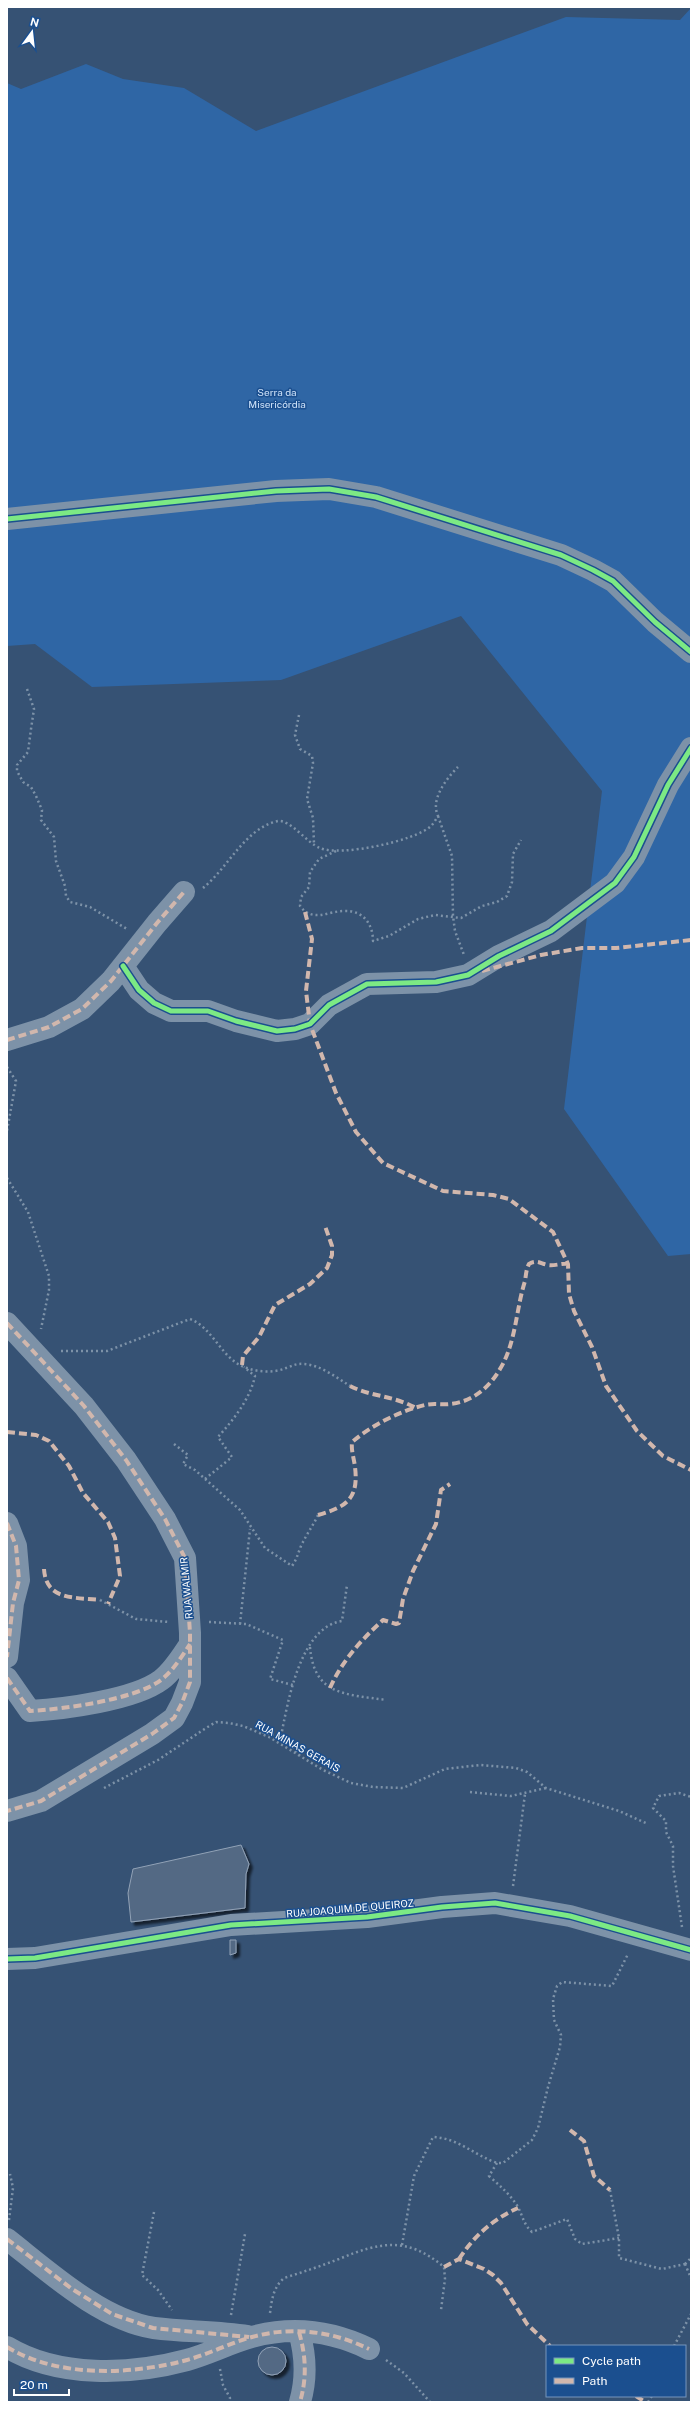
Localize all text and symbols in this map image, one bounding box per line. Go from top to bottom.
north arrow [12,12,52,52]
text: N [29,15,40,29]
park label: Serra da Misericórdia [248,386,306,410]
street label: RUA WALMIR [177,1556,195,1620]
street label: RUA MINAS GERAIS [253,1718,343,1774]
street label: RUA JOAQUIM DE QUEIROZ [286,1896,414,1920]
legend [546,2345,686,2397]
text: Cycle path [582,2354,641,2368]
scale bar [14,2371,69,2397]
text: Path [582,2374,608,2388]
text: 20 m [20,2378,48,2392]

